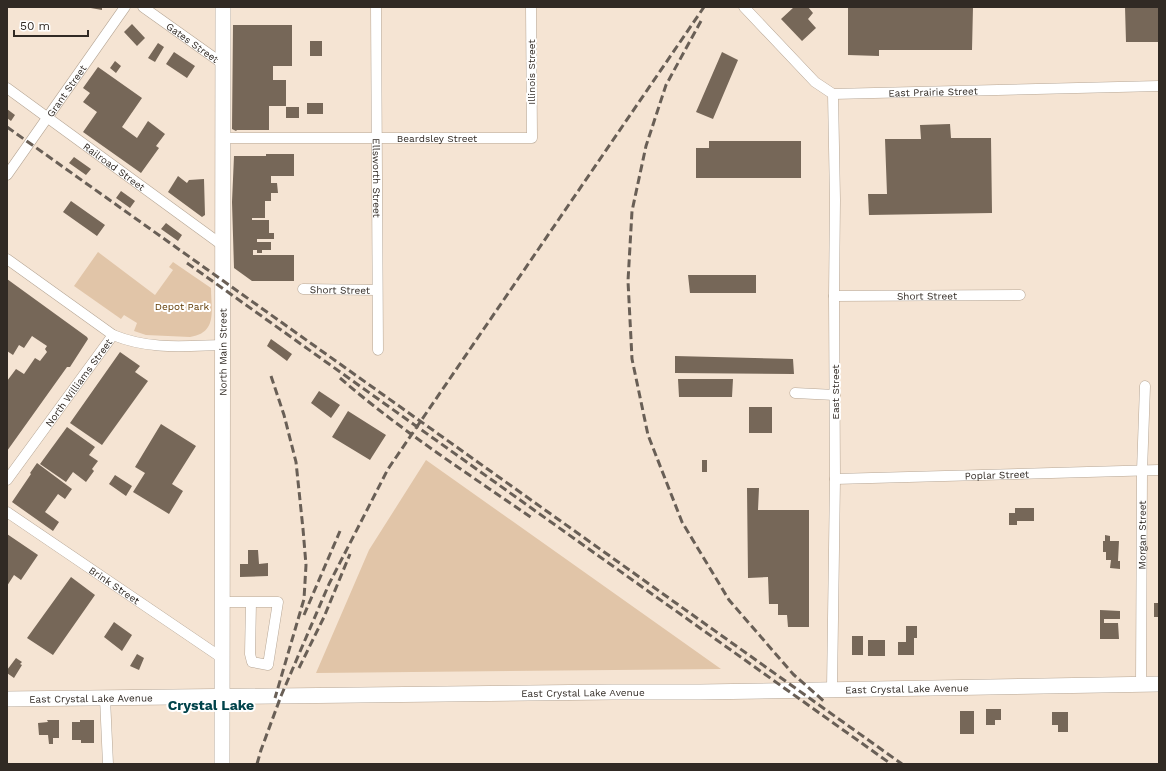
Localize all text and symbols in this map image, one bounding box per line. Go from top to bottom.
scale bar [14,12,88,38]
text: 50 m [20,19,50,33]
street label: Gates Street [164,20,221,66]
street label: Illinois Street [526,39,537,105]
street label: Grant Street [45,62,89,119]
street label: East Prairie Street [888,85,979,99]
street label: Beardsley Street [397,133,478,144]
street label: Ellsworth Street [371,138,382,219]
street label: Railroad Street [81,141,148,193]
street label: Short Street [310,284,371,296]
street label: Short Street [897,290,958,302]
park label: Depot Park [155,301,209,312]
street label: North Main Street [217,307,229,396]
street label: North Williams Street [43,336,115,429]
street label: East Street [830,364,841,420]
street label: Poplar Street [965,469,1030,481]
street label: Morgan Street [1137,500,1148,570]
street label: Brink Street [87,564,142,607]
street label: East Crystal Lake Avenue [845,682,969,695]
street label: East Crystal Lake Avenue [521,687,645,699]
street label: East Crystal Lake Avenue [29,692,153,705]
district label: Crystal Lake [168,697,254,713]

